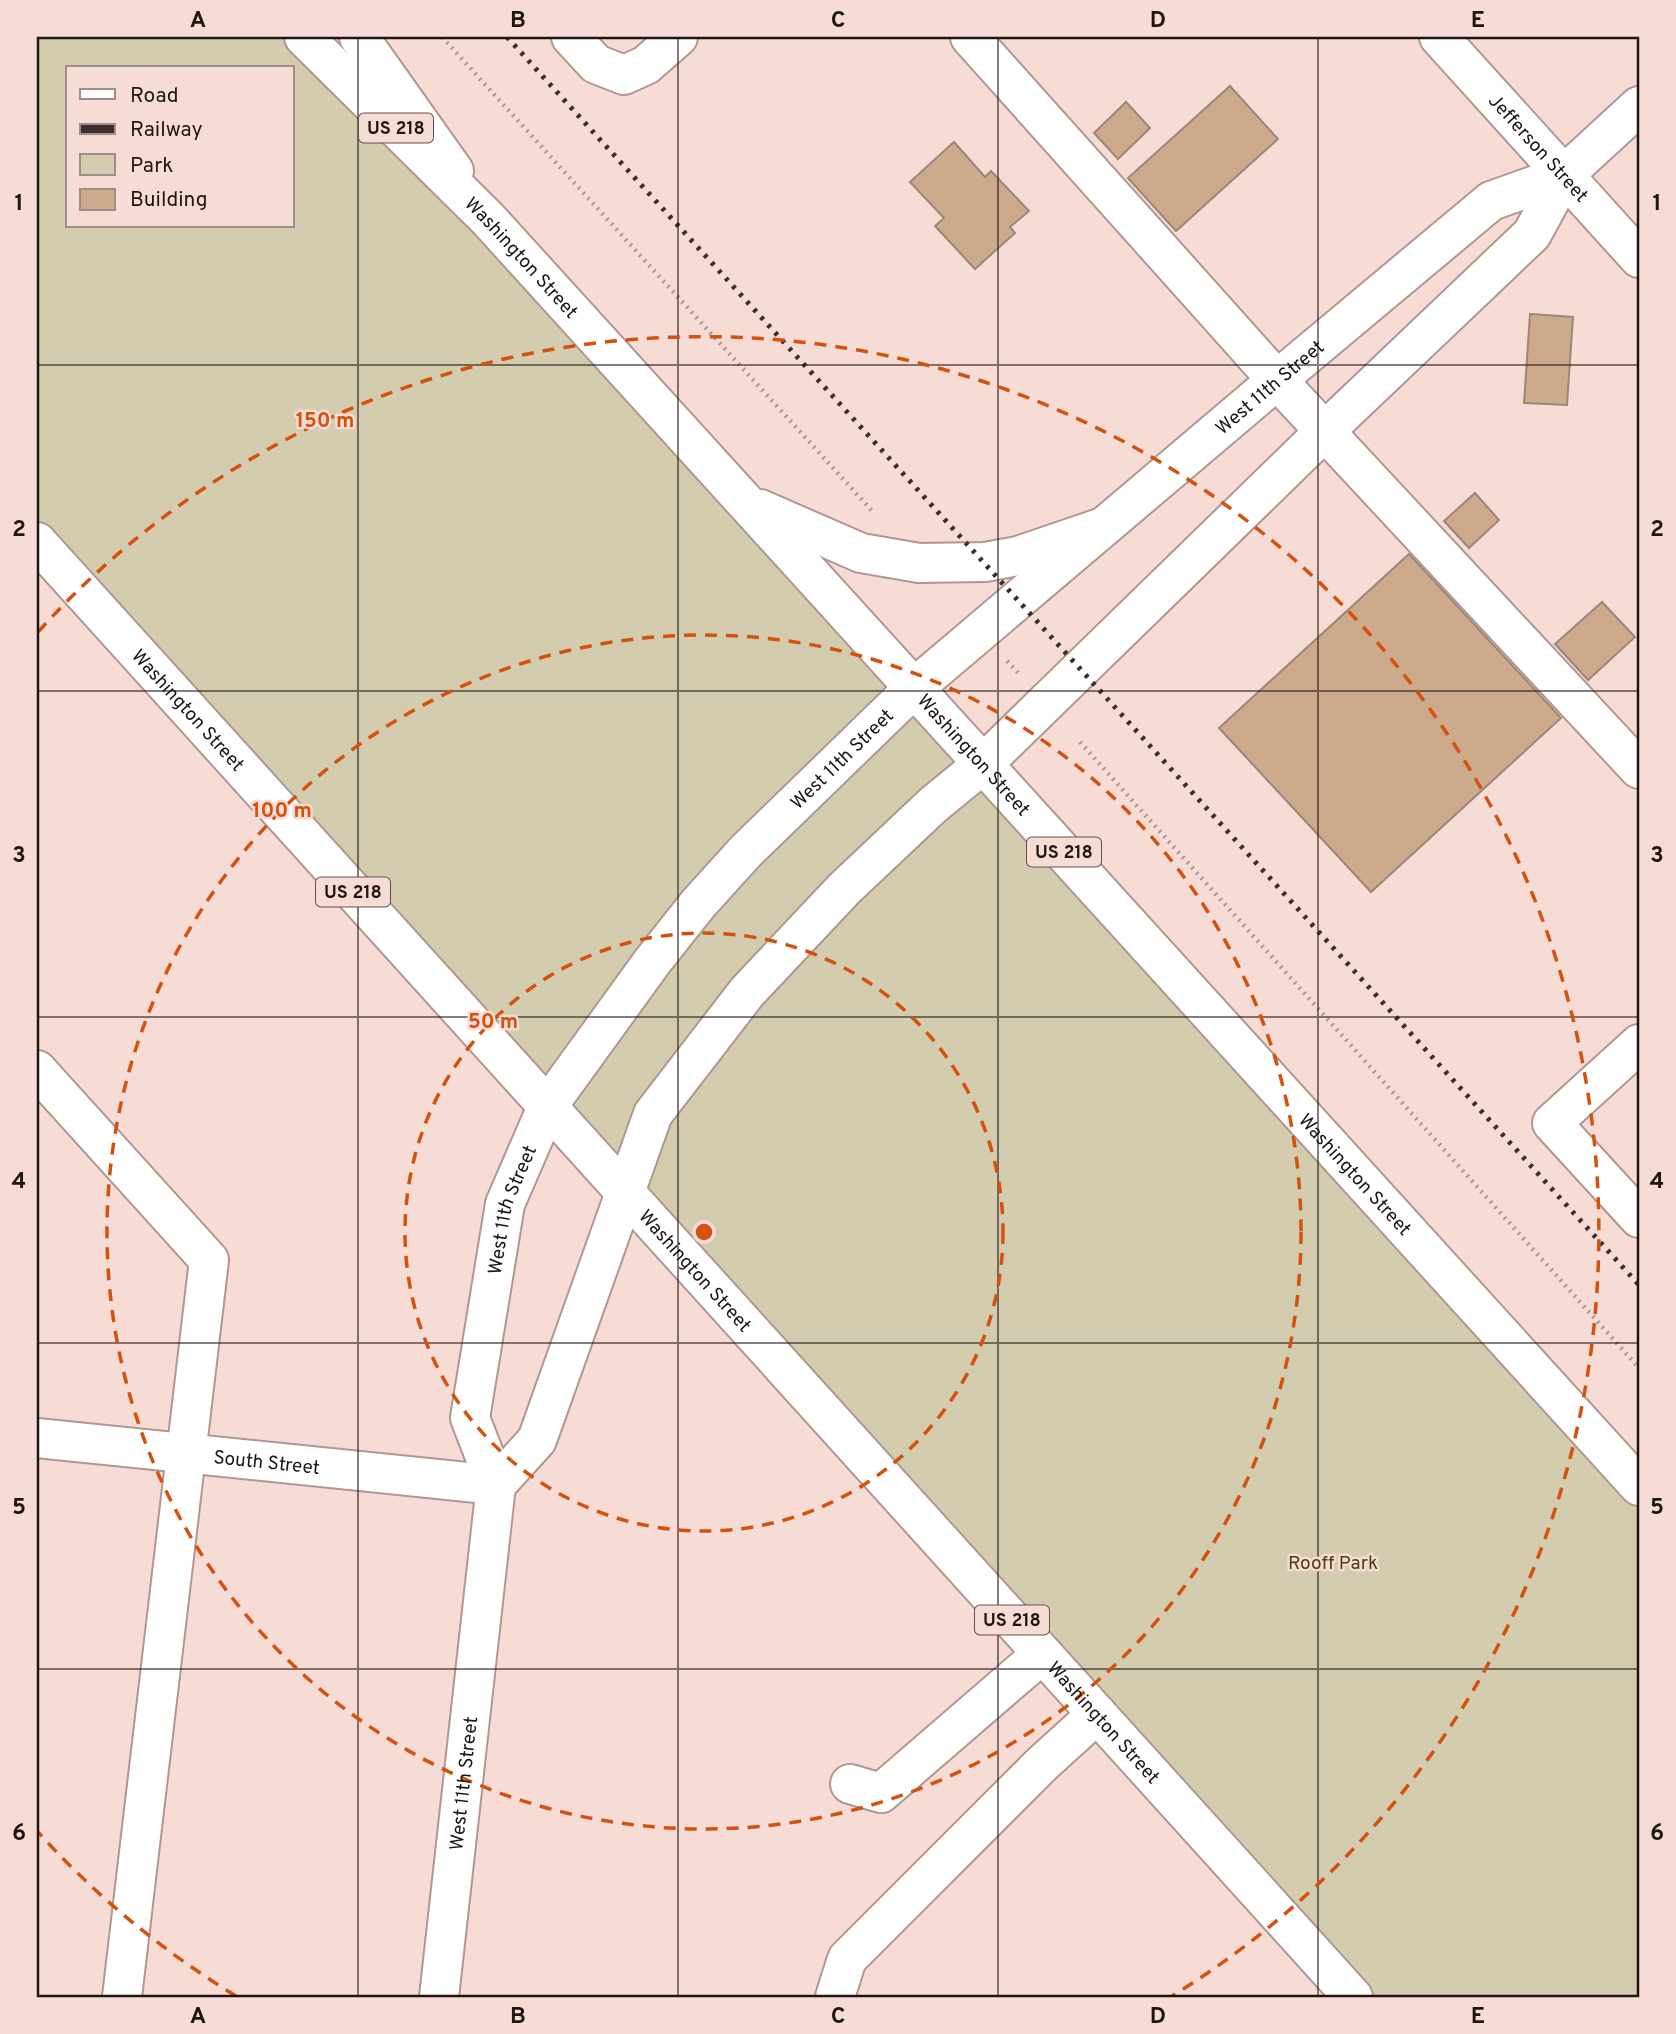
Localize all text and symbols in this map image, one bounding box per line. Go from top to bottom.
text: A [190,7,206,36]
text: B [510,7,526,36]
text: C [831,7,845,36]
text: D [1150,7,1166,36]
text: E [1471,7,1485,36]
legend [66,66,294,228]
text: Road [130,83,179,110]
street label: Jefferson Street [1482,90,1593,208]
road number: US 218 [359,113,433,142]
text: Railway [130,117,203,144]
text: Park [130,153,173,180]
text: Building [130,187,208,214]
text: 1 [14,190,24,219]
text: 1 [1652,190,1662,219]
street label: Washington Street [459,193,583,324]
street label: West 11th Street [1211,336,1330,441]
text: 150 m [296,408,354,435]
text: 2 [12,516,26,545]
text: 2 [1650,516,1664,545]
street label: Washington Street [126,645,249,777]
street label: Washington Street [911,690,1034,822]
street label: West 11th Street [786,704,899,815]
text: 100 m [252,798,312,825]
road number: US 218 [1027,838,1101,866]
text: 3 [12,842,26,871]
text: 3 [1650,842,1664,871]
road number: US 218 [316,878,390,906]
text: 50 m [468,1009,518,1036]
street label: Washington Street [1292,1109,1416,1241]
street label: West 11th Street [484,1142,543,1276]
text: 4 [12,1168,26,1197]
text: 4 [1650,1168,1664,1197]
street label: Washington Street [633,1205,756,1338]
centre of rings [692,1220,716,1244]
street label: South Street [212,1446,321,1481]
text: 5 [12,1494,26,1523]
text: 5 [1650,1494,1664,1523]
park label: Rooff Park [1288,1552,1378,1576]
road number: US 218 [975,1605,1049,1634]
street label: Washington Street [1041,1657,1164,1789]
street label: West 11th Street [445,1715,484,1852]
text: 6 [12,1820,26,1849]
text: 6 [1650,1820,1664,1849]
text: A [190,2003,206,2032]
text: B [510,2003,526,2032]
text: C [831,2003,845,2032]
text: D [1150,2003,1166,2032]
text: E [1471,2003,1485,2032]

